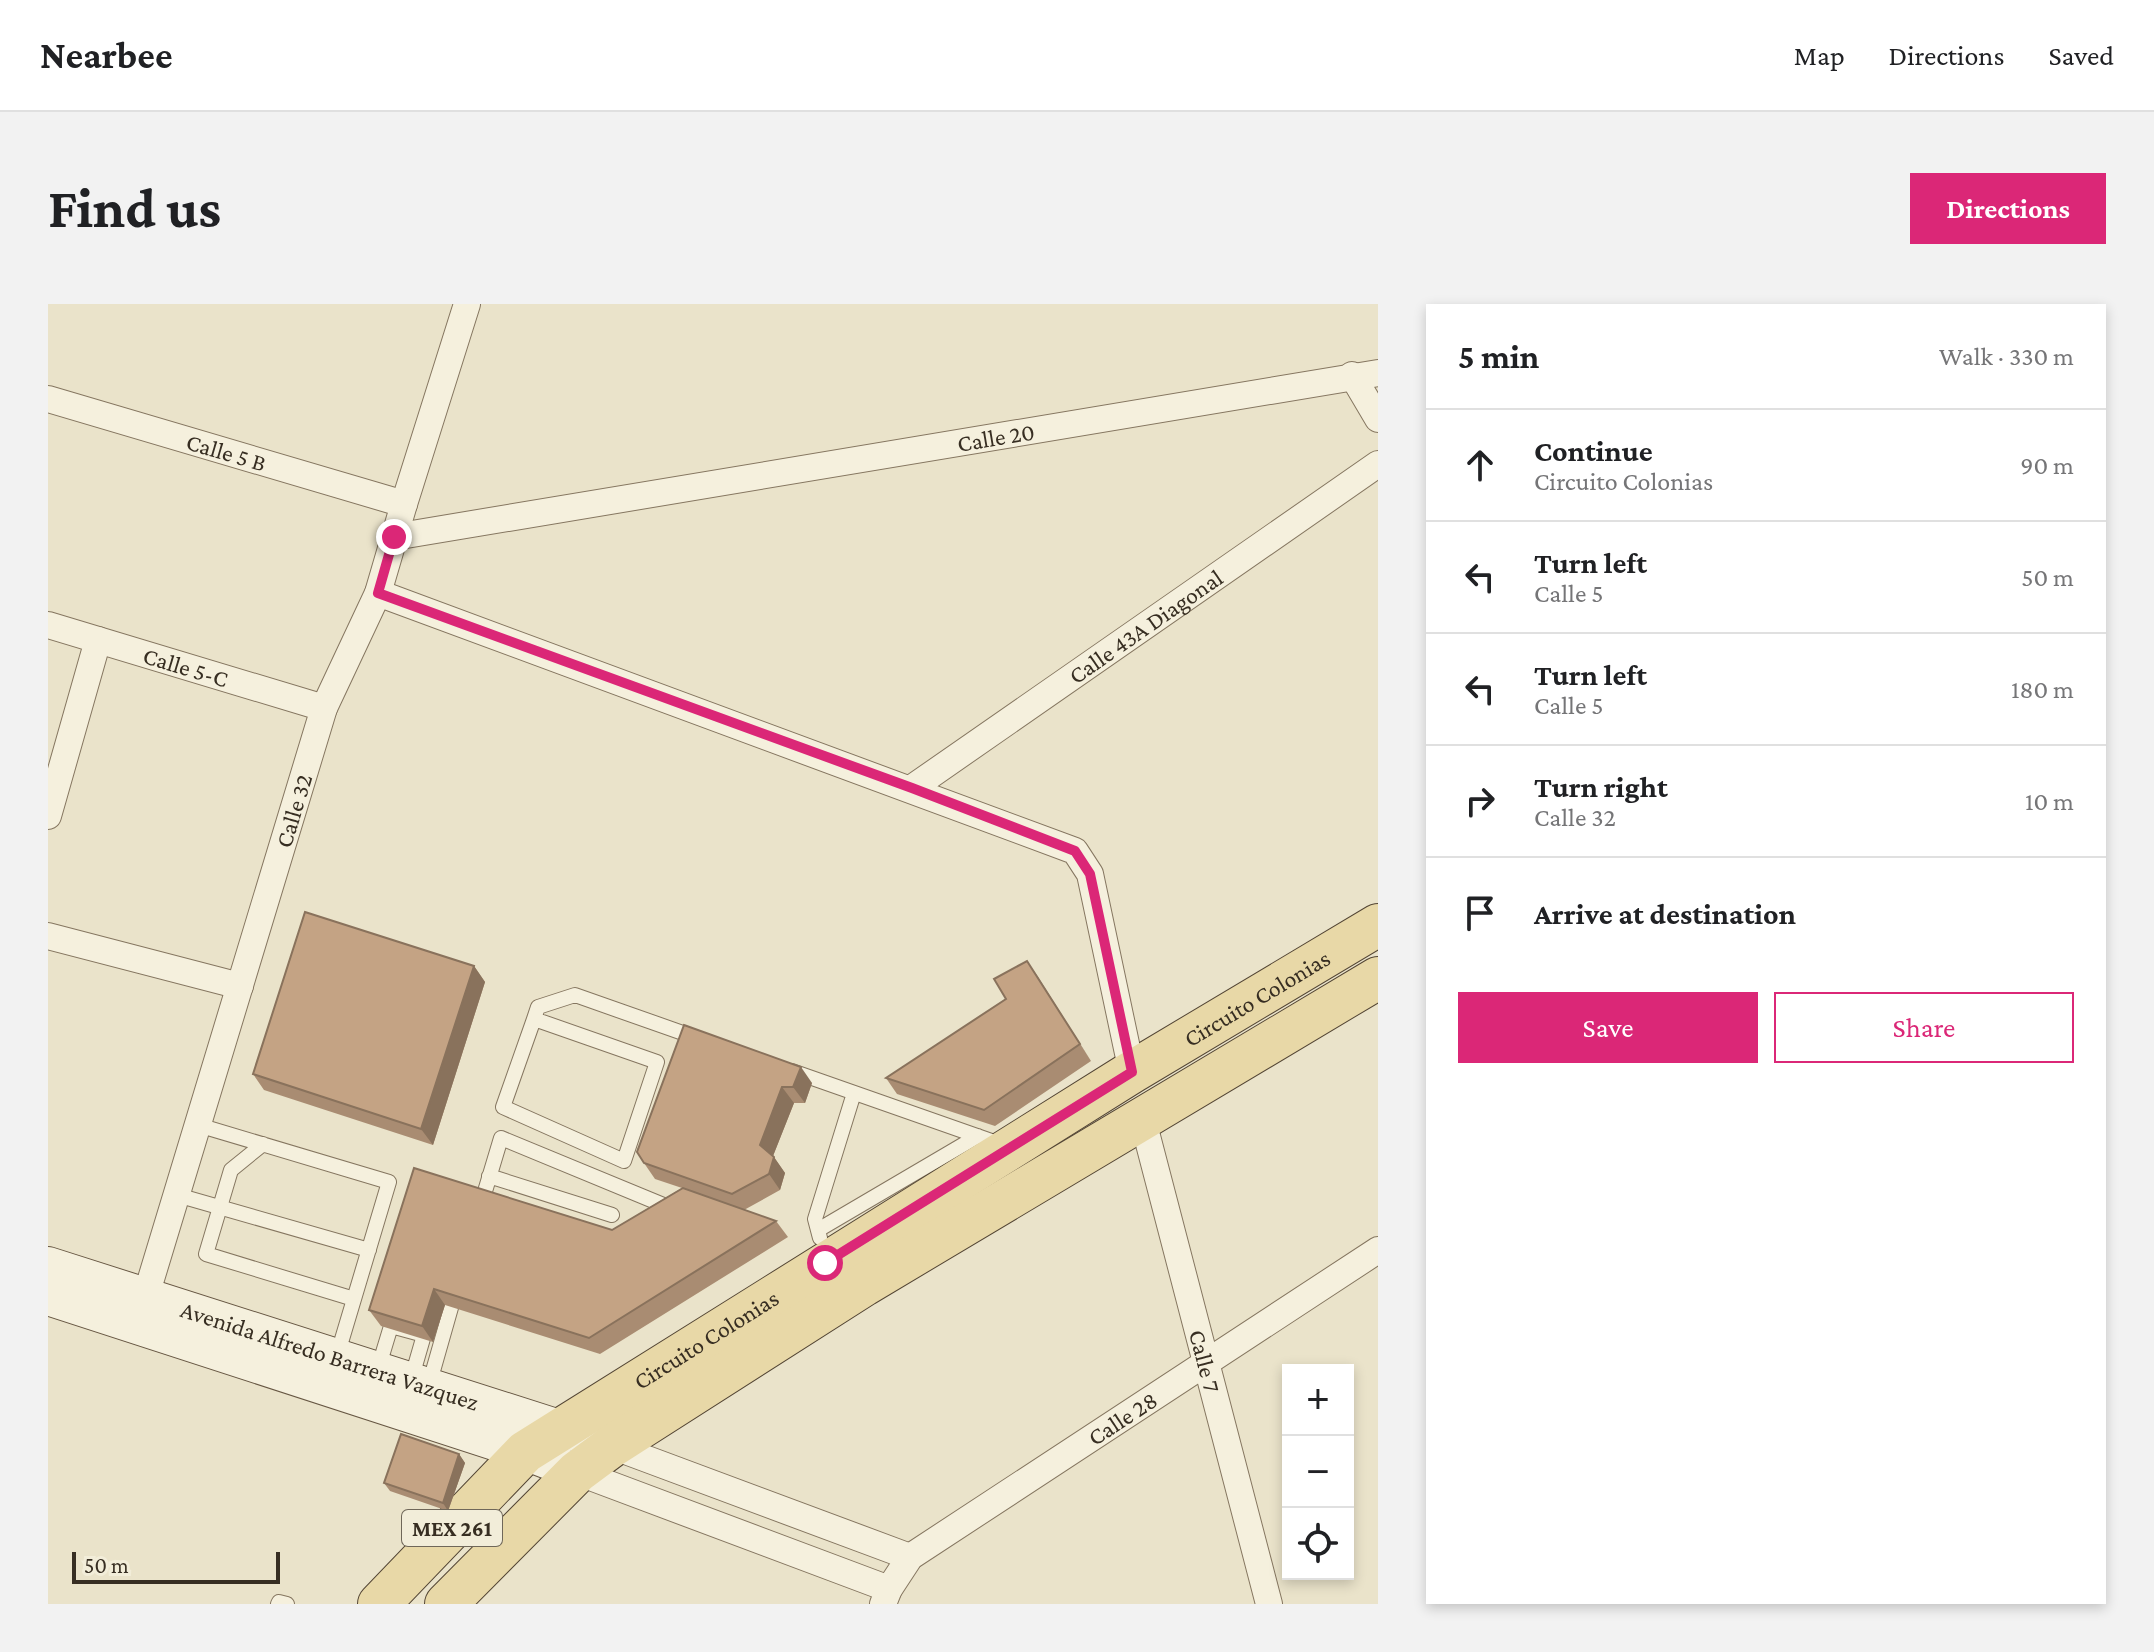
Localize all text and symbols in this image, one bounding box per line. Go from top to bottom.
text: Nearbee [40,34,173,76]
text: Map [1794,40,1845,71]
text: Directions [1889,40,2004,71]
text: Saved [2048,40,2114,71]
button: Directions [1910,173,2106,244]
text: Find us [48,177,221,239]
text: 5 min [1458,338,1539,375]
text: Walk · 330 m [1939,342,2074,371]
street label: Calle 20 [955,417,1036,456]
street label: Calle 5 B [183,427,269,476]
text: Continue [1534,434,1653,467]
icon: ahead [1458,443,1502,487]
text: 90 m [2020,451,2074,480]
text: Circuito Colonias [1534,467,1713,496]
route end [376,519,412,555]
text: Turn left [1534,546,1647,579]
icon: left [1458,555,1502,599]
street label: Calle 43A Diagonal [1063,563,1227,689]
text: 50 m [2021,563,2074,592]
text: Calle 5 [1534,579,1603,608]
street label: Calle 5-C [140,641,232,692]
text: Turn left [1534,658,1647,691]
icon: left [1458,667,1502,711]
text: 180 m [2011,675,2074,704]
text: Calle 5 [1534,691,1603,720]
street label: Calle 32 [269,770,317,851]
text: Turn right [1534,770,1668,803]
icon: right [1458,779,1502,823]
text: 10 m [2025,787,2074,816]
text: Calle 32 [1534,803,1616,832]
icon: arrive [1458,891,1502,935]
text: Arrive at destination [1534,897,1796,930]
street label: Circuito Colonias [1179,944,1335,1052]
button: Save [1458,992,1758,1063]
button: Share [1774,992,2074,1063]
route start [807,1245,843,1281]
street label: Circuito Colonias [628,1283,783,1394]
street label: Avenida Alfredo Barrera Vazquez [178,1295,482,1415]
street label: Calle 7 [1184,1327,1227,1395]
map controls [1282,1364,1354,1580]
button: + [1282,1364,1354,1436]
street label: Calle 28 [1082,1385,1162,1450]
button: − [1282,1436,1354,1508]
button: locate [1282,1508,1354,1580]
road number: MEX 261 [402,1510,502,1546]
scale bar [72,1548,280,1584]
text: 50 m [84,1553,129,1578]

